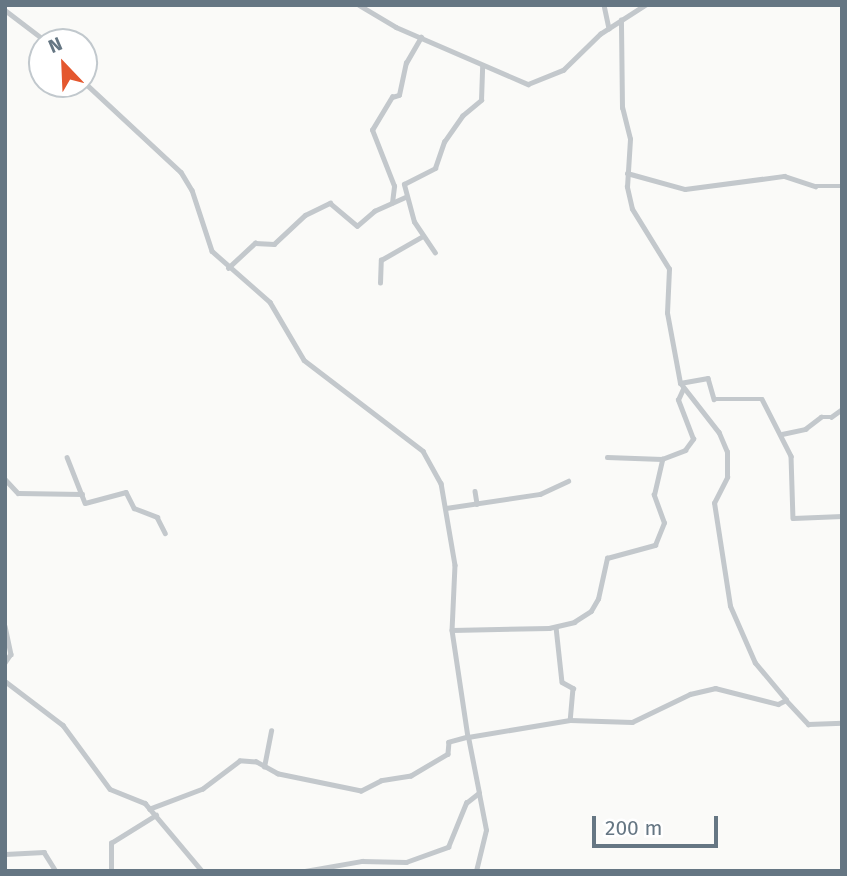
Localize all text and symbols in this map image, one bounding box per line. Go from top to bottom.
north arrow [28,28,98,98]
text: N [45,32,66,58]
scale bar [595,802,721,846]
text: 200 m [605,815,662,841]

